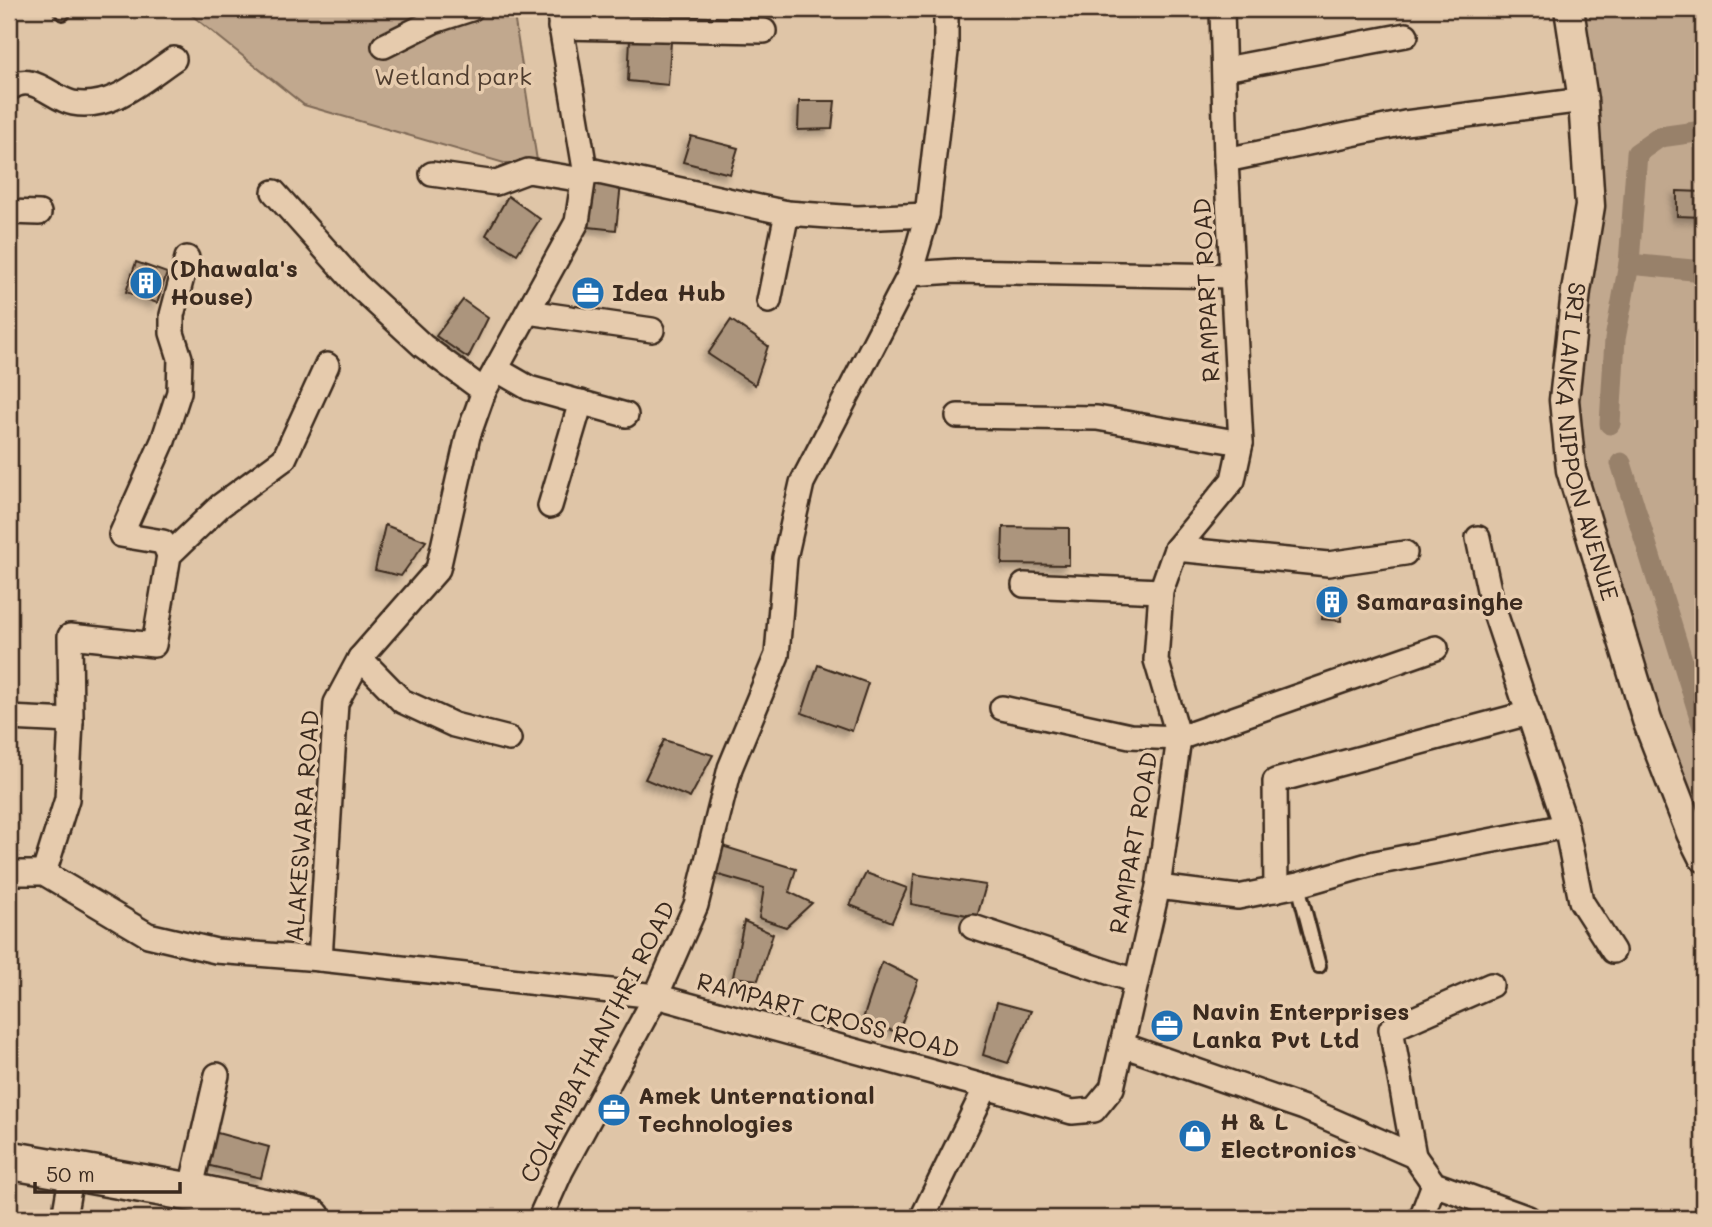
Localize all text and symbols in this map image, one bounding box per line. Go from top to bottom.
park label: Wetland park [374,60,532,91]
street label: RAMPART ROAD [1185,197,1226,383]
place label: (Dhawala's House) [170,252,298,311]
building icon: (Dhawala's House) [127,264,165,302]
office icon: Idea Hub [569,274,607,312]
place label: Idea Hub [612,276,725,307]
street label: SRI LANKA NIPPON AVENUE [1549,280,1627,604]
building icon: Samarasinghe [1313,583,1351,621]
place label: Samarasinghe [1356,585,1523,616]
street label: ALAKESWARA ROAD [278,709,325,943]
street label: RAMPART ROAD [1101,749,1164,936]
street label: COLAMBATHANTHRI ROAD [512,895,681,1188]
street label: RAMPART CROSS ROAD [694,965,963,1065]
place label: Navin Enterprises Lanka Pvt Ltd [1192,995,1409,1054]
office icon: Navin Enterprises Lanka Pvt Ltd [1148,1007,1186,1045]
place label: Amek Unternational Technologies [638,1079,875,1138]
office icon: Amek Unternational Technologies [595,1091,633,1129]
place label: H & L Electronics [1220,1105,1357,1164]
shop icon: H & L Electronics [1176,1117,1214,1155]
scale bar [35,1150,180,1194]
text: 50 m [46,1160,95,1187]

